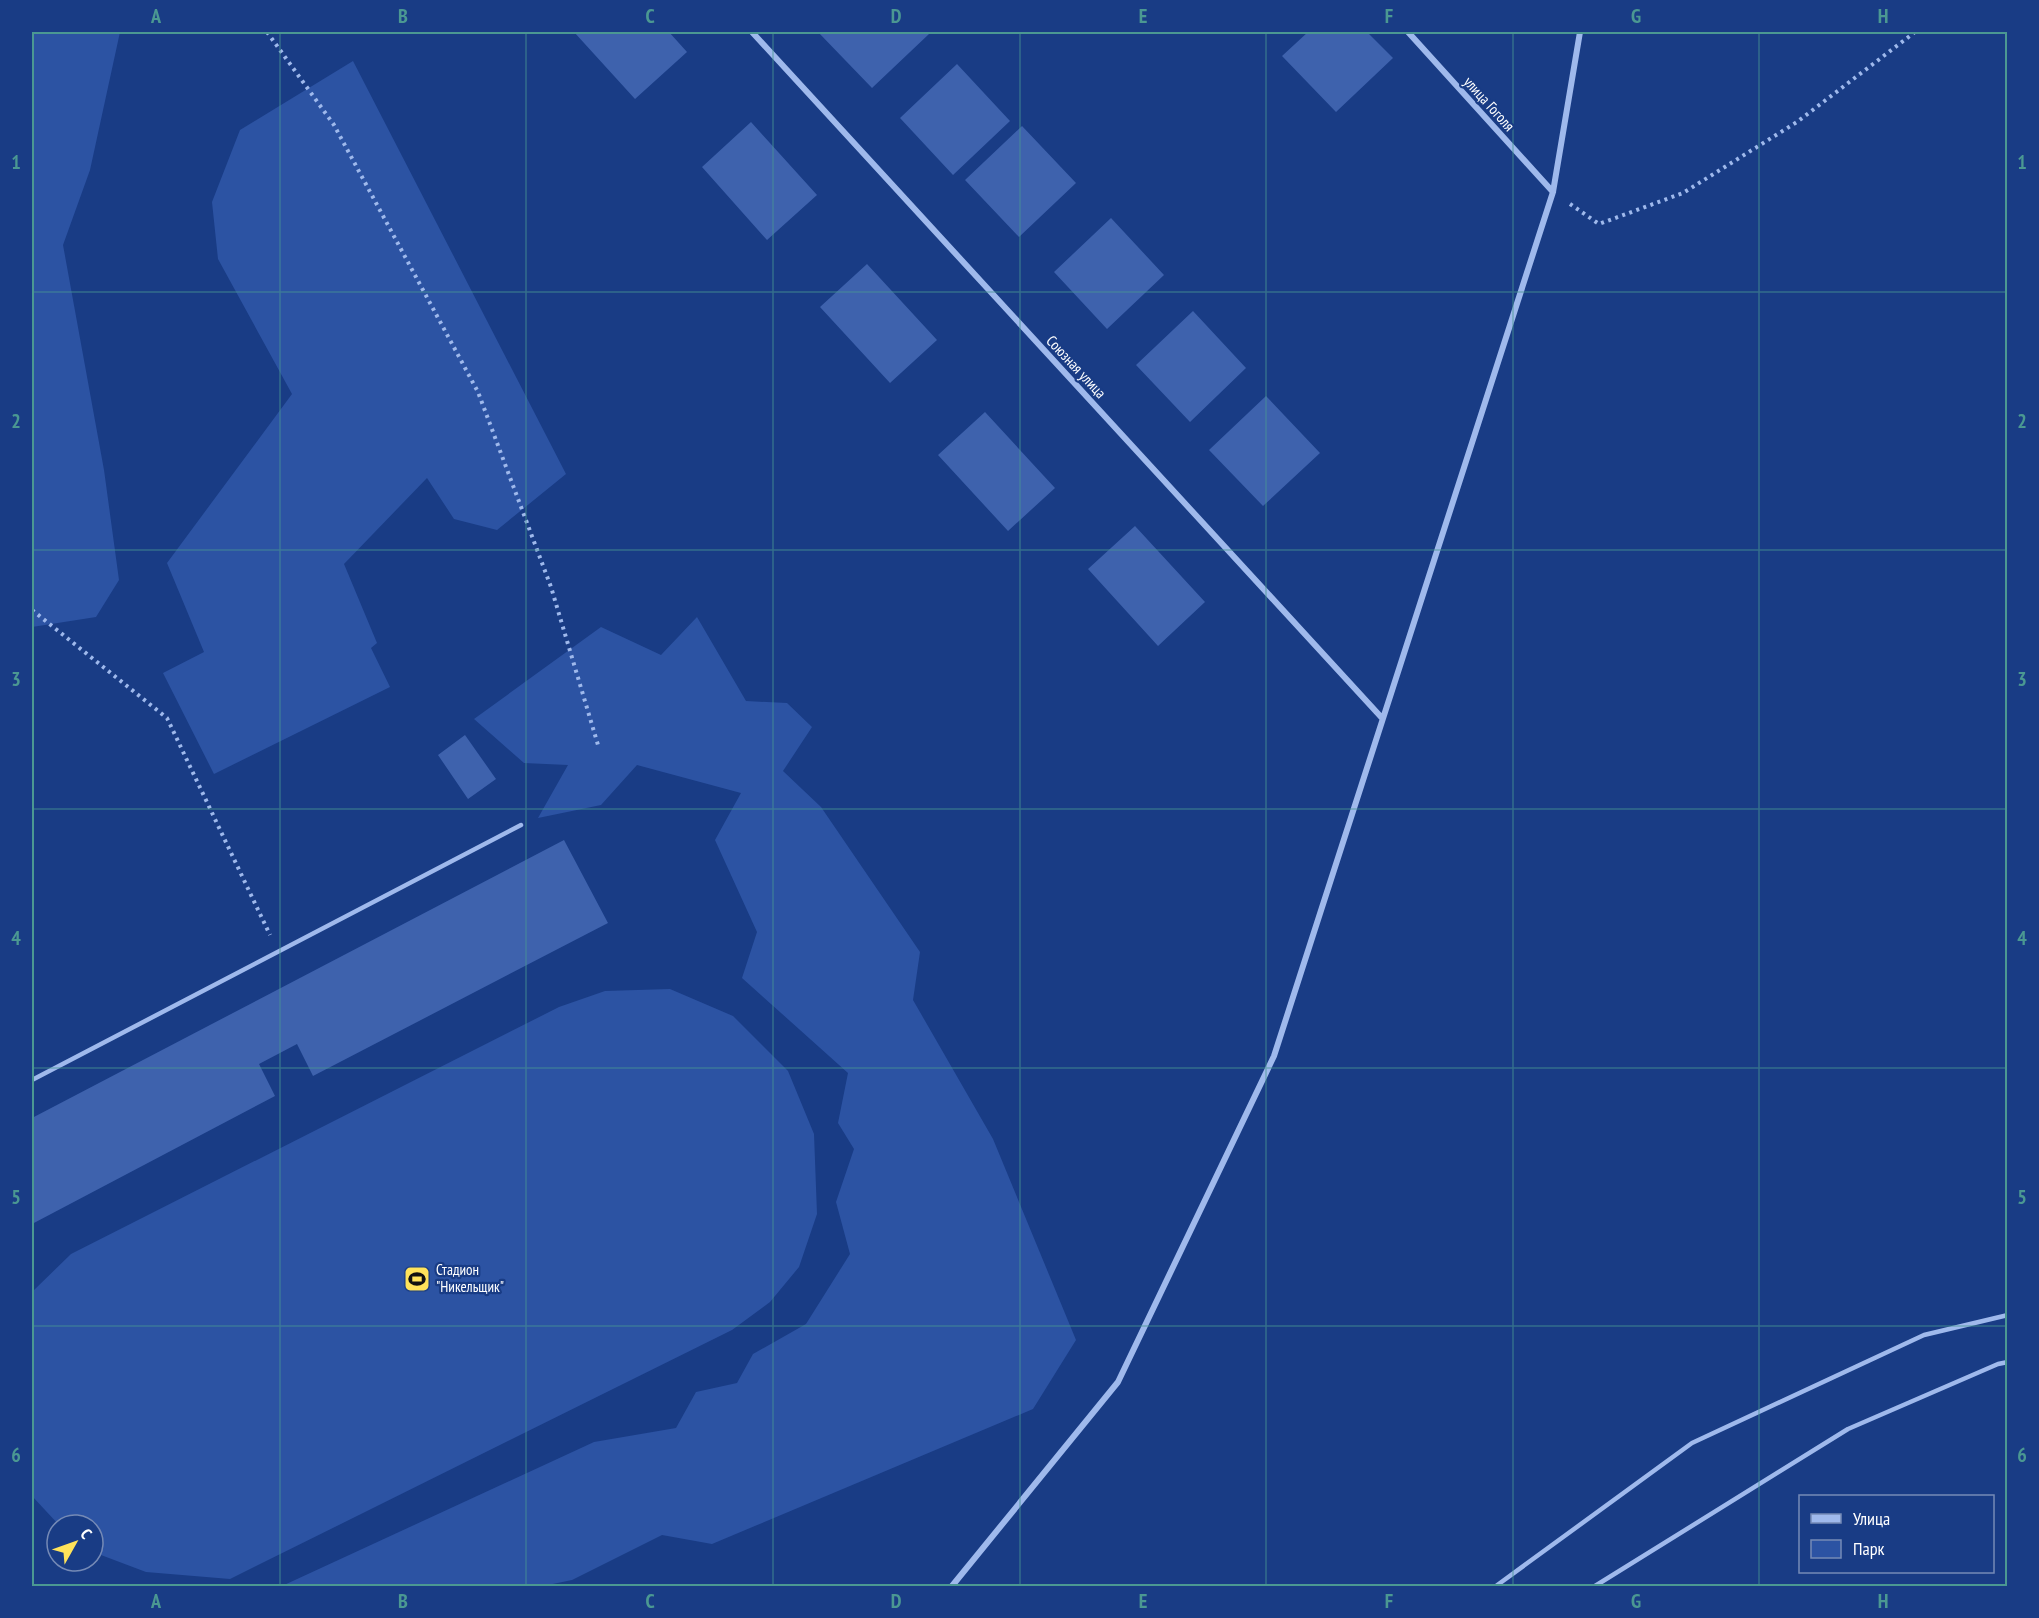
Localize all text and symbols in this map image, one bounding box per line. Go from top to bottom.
text: A [150,3,162,29]
text: B [398,3,408,29]
text: C [645,3,655,29]
text: D [891,3,902,29]
text: E [1139,3,1147,29]
text: F [1385,3,1393,29]
text: G [1631,3,1641,29]
text: H [1878,3,1888,29]
street label: улица Гоголя [1460,72,1519,135]
text: 1 [11,149,21,175]
text: 1 [2017,149,2027,175]
street label: Союзная улица [1042,331,1110,402]
text: 2 [11,408,21,434]
text: 2 [2017,408,2027,434]
text: 3 [11,666,21,692]
text: 3 [2017,666,2027,692]
text: 4 [11,925,21,951]
text: 4 [2017,925,2027,951]
text: 5 [11,1184,21,1210]
text: 5 [2017,1184,2027,1210]
place label: Стадион "Никельщик" [436,1260,504,1296]
sports icon: Стадион "Никельщик" [402,1264,432,1294]
text: 6 [11,1442,21,1468]
text: 6 [2017,1442,2027,1468]
legend [1799,1495,1994,1573]
text: Улица [1853,1507,1890,1530]
north arrow [45,1513,105,1573]
text: С [76,1524,97,1543]
text: Парк [1853,1537,1884,1560]
text: A [150,1588,162,1614]
text: B [398,1588,408,1614]
text: C [645,1588,655,1614]
text: D [891,1588,902,1614]
text: E [1139,1588,1147,1614]
text: F [1385,1588,1393,1614]
text: G [1631,1588,1641,1614]
text: H [1878,1588,1888,1614]

